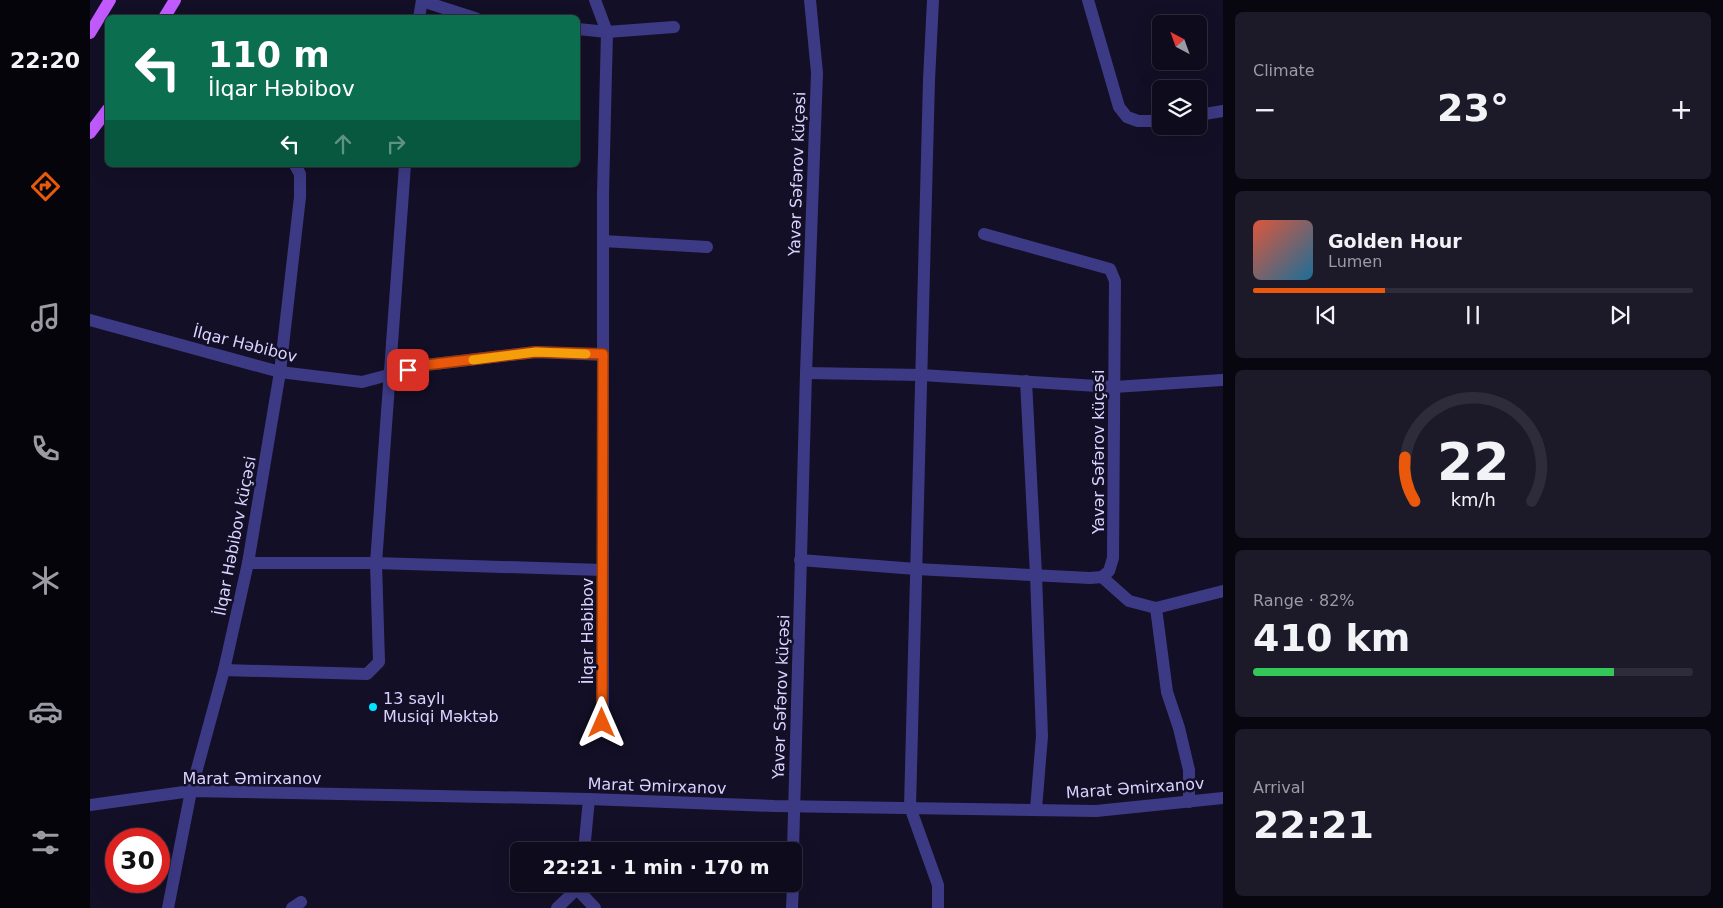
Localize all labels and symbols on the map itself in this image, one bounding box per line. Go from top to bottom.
north arrow [1152,15,1208,70]
street label: Yavər Səfərov küçəsi [785,91,809,258]
street label: İlqar Həbibov [191,322,299,366]
pin [387,349,429,391]
street label: Yavər Səfərov küçəsi [1089,370,1108,535]
street label: İlqar Həbibov küçəsi [210,455,260,617]
street label: İlqar Həbibov [578,578,597,684]
street label: Yavər Səfərov küçəsi [769,614,793,781]
place label: 13 saylı Musiqi Məktəb [383,689,499,726]
position arrow [575,696,627,748]
marker: 13 saylı Musiqi Məktəb [367,701,379,713]
street label: Marat Əmirxanov [183,769,321,788]
street label: Marat Əmirxanov [587,774,727,798]
street label: Marat Əmirxanov [1065,774,1205,802]
speed limit sign: 30 [105,828,170,893]

